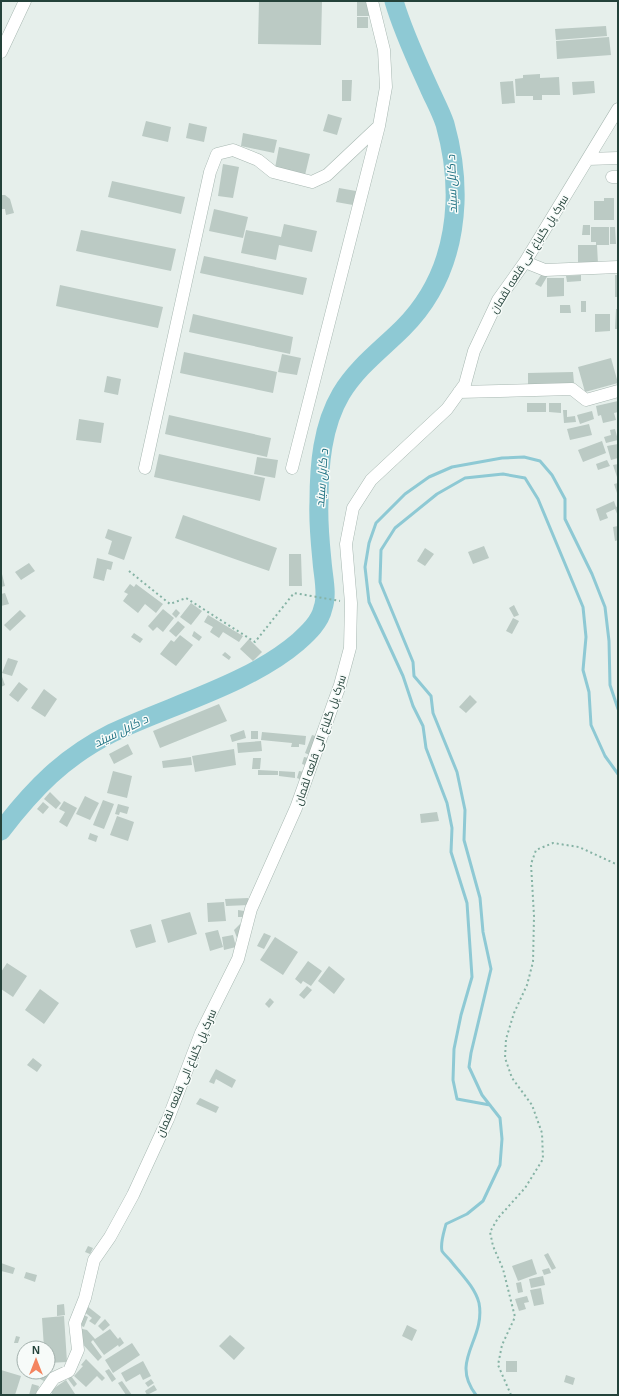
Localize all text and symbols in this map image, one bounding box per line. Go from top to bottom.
water label: د کابل سيند [444,153,460,213]
street label: سرک پل گلباغ الی قلعه لقمان [488,193,572,316]
water label: د کابل سيند [313,447,331,508]
street label: سرک پل گلباغ الی قلعه لقمان [292,673,350,807]
water label: د کابل سيند [92,711,151,750]
street label: سرک پل گلباغ الی قلعه لقمان [154,1007,220,1139]
north arrow [16,1340,56,1380]
text: N [32,1344,40,1356]

